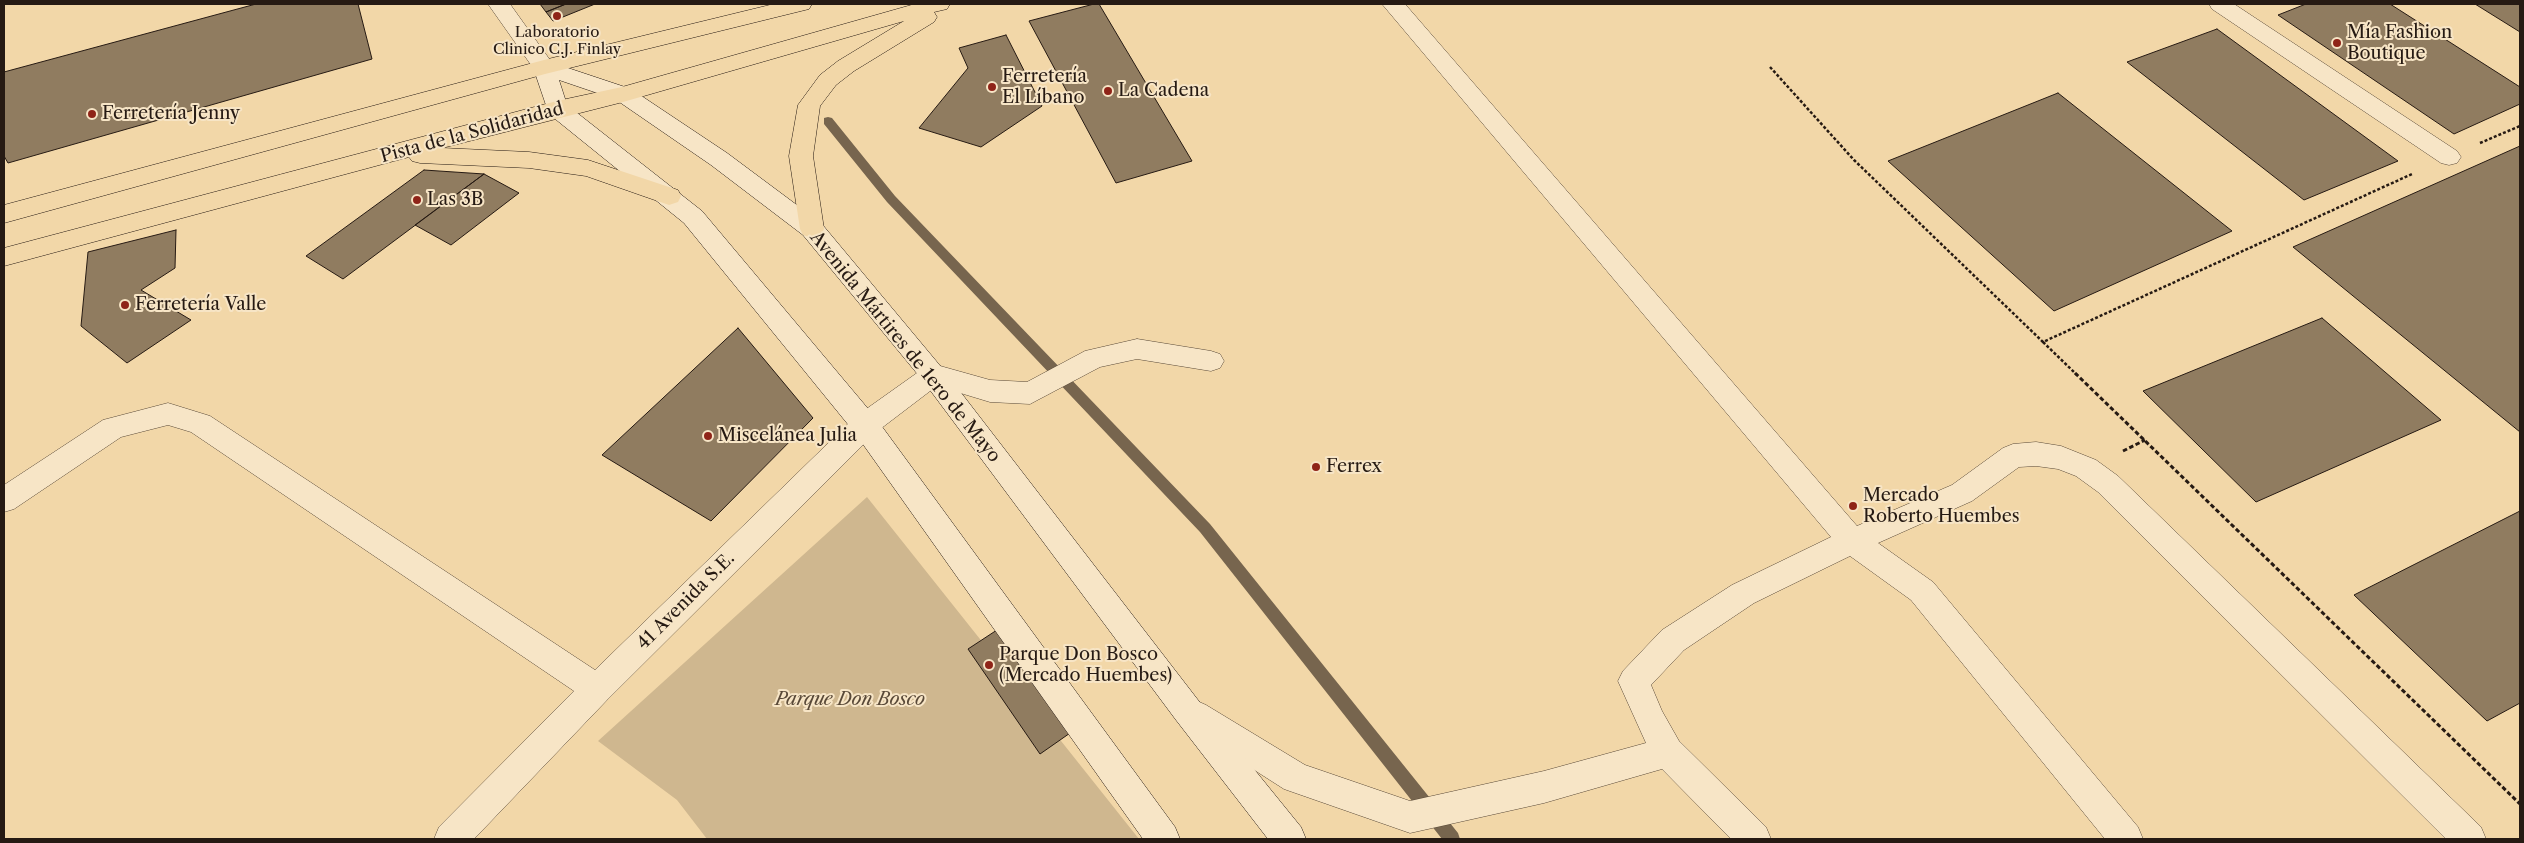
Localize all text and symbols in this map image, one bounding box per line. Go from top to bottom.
marker: Laboratorio Clinico C.J. Finlay [551,10,563,22]
place label: Mía Fashion Boutique [2347,22,2452,64]
place label: Laboratorio Clinico C.J. Finlay [493,24,621,59]
marker: Mía Fashion Boutique [2331,37,2343,49]
place label: Ferretería El Líbano [1002,66,1087,108]
place label: La Cadena [1118,80,1209,102]
marker: Ferretería El Líbano [986,81,998,93]
marker: La Cadena [1102,85,1114,97]
street label: Pista de la Solidaridad [378,98,566,168]
place label: Ferretería Jenny [102,103,240,125]
marker: Ferretería Jenny [86,108,98,120]
place label: Las 3B [427,189,483,211]
marker: Las 3B [411,194,423,206]
street label: Avenida Mártires de 1ero de Mayo [805,227,1005,467]
place label: Ferretería Valle [135,294,266,316]
marker: Ferretería Valle [119,299,131,311]
place label: Miscelánea Julia [718,425,857,447]
marker: Miscelánea Julia [702,430,714,442]
place label: Ferrex [1326,456,1382,478]
marker: Ferrex [1310,461,1322,473]
place label: Mercado Roberto Huembes [1863,485,2020,528]
marker: Mercado Roberto Huembes [1847,500,1859,512]
street label: 41 Avenida S.E. [633,548,739,654]
place label: Parque Don Bosco (Mercado Huembes) [999,644,1172,686]
marker: Parque Don Bosco (Mercado Huembes) [983,659,995,671]
park label: Parque Don Bosco [775,689,925,711]

